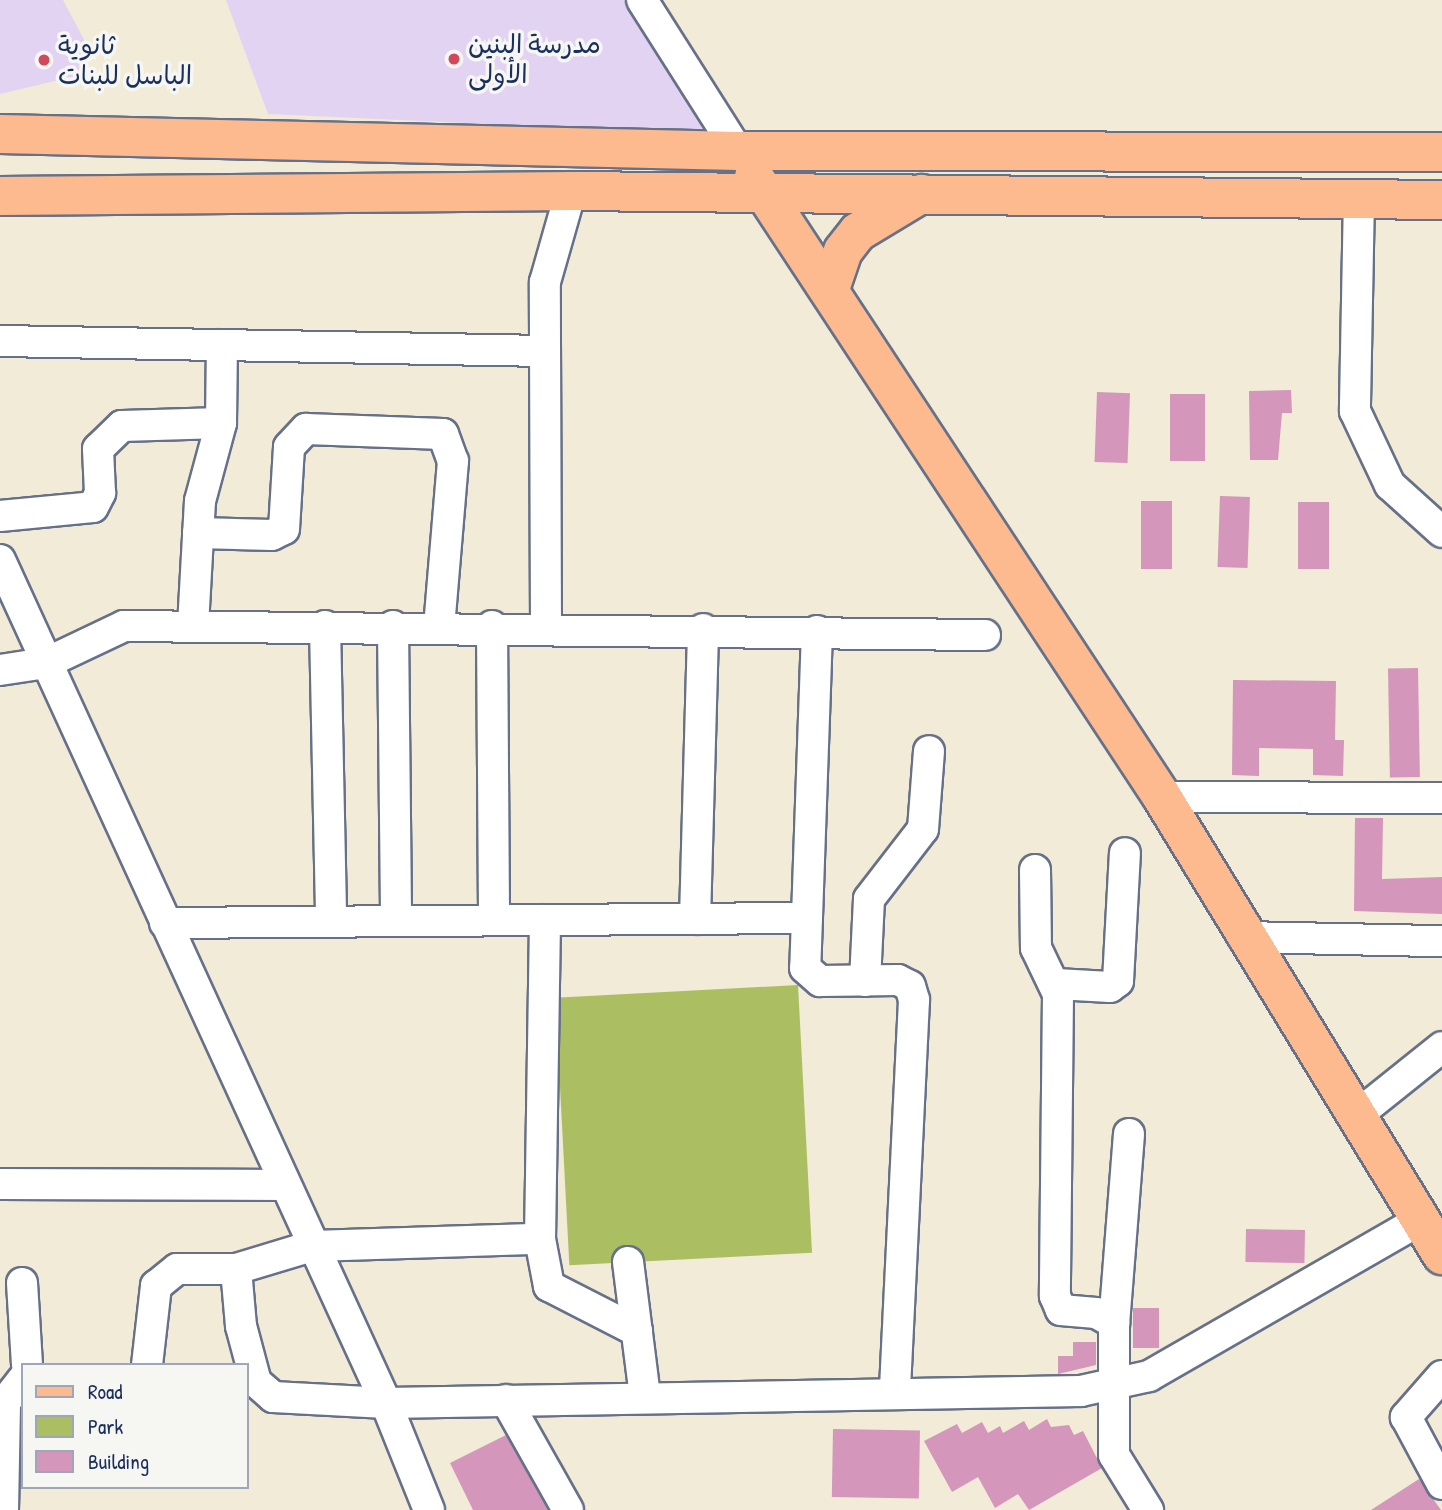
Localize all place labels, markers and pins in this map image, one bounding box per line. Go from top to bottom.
place label: مدرسة البنين الأولى [468,28,601,90]
place label: ثانوية الباسل للبنات [58,29,192,90]
marker: مدرسة البنين الأولى [446,51,462,67]
marker: ثانوية الباسل للبنات [36,52,52,68]

